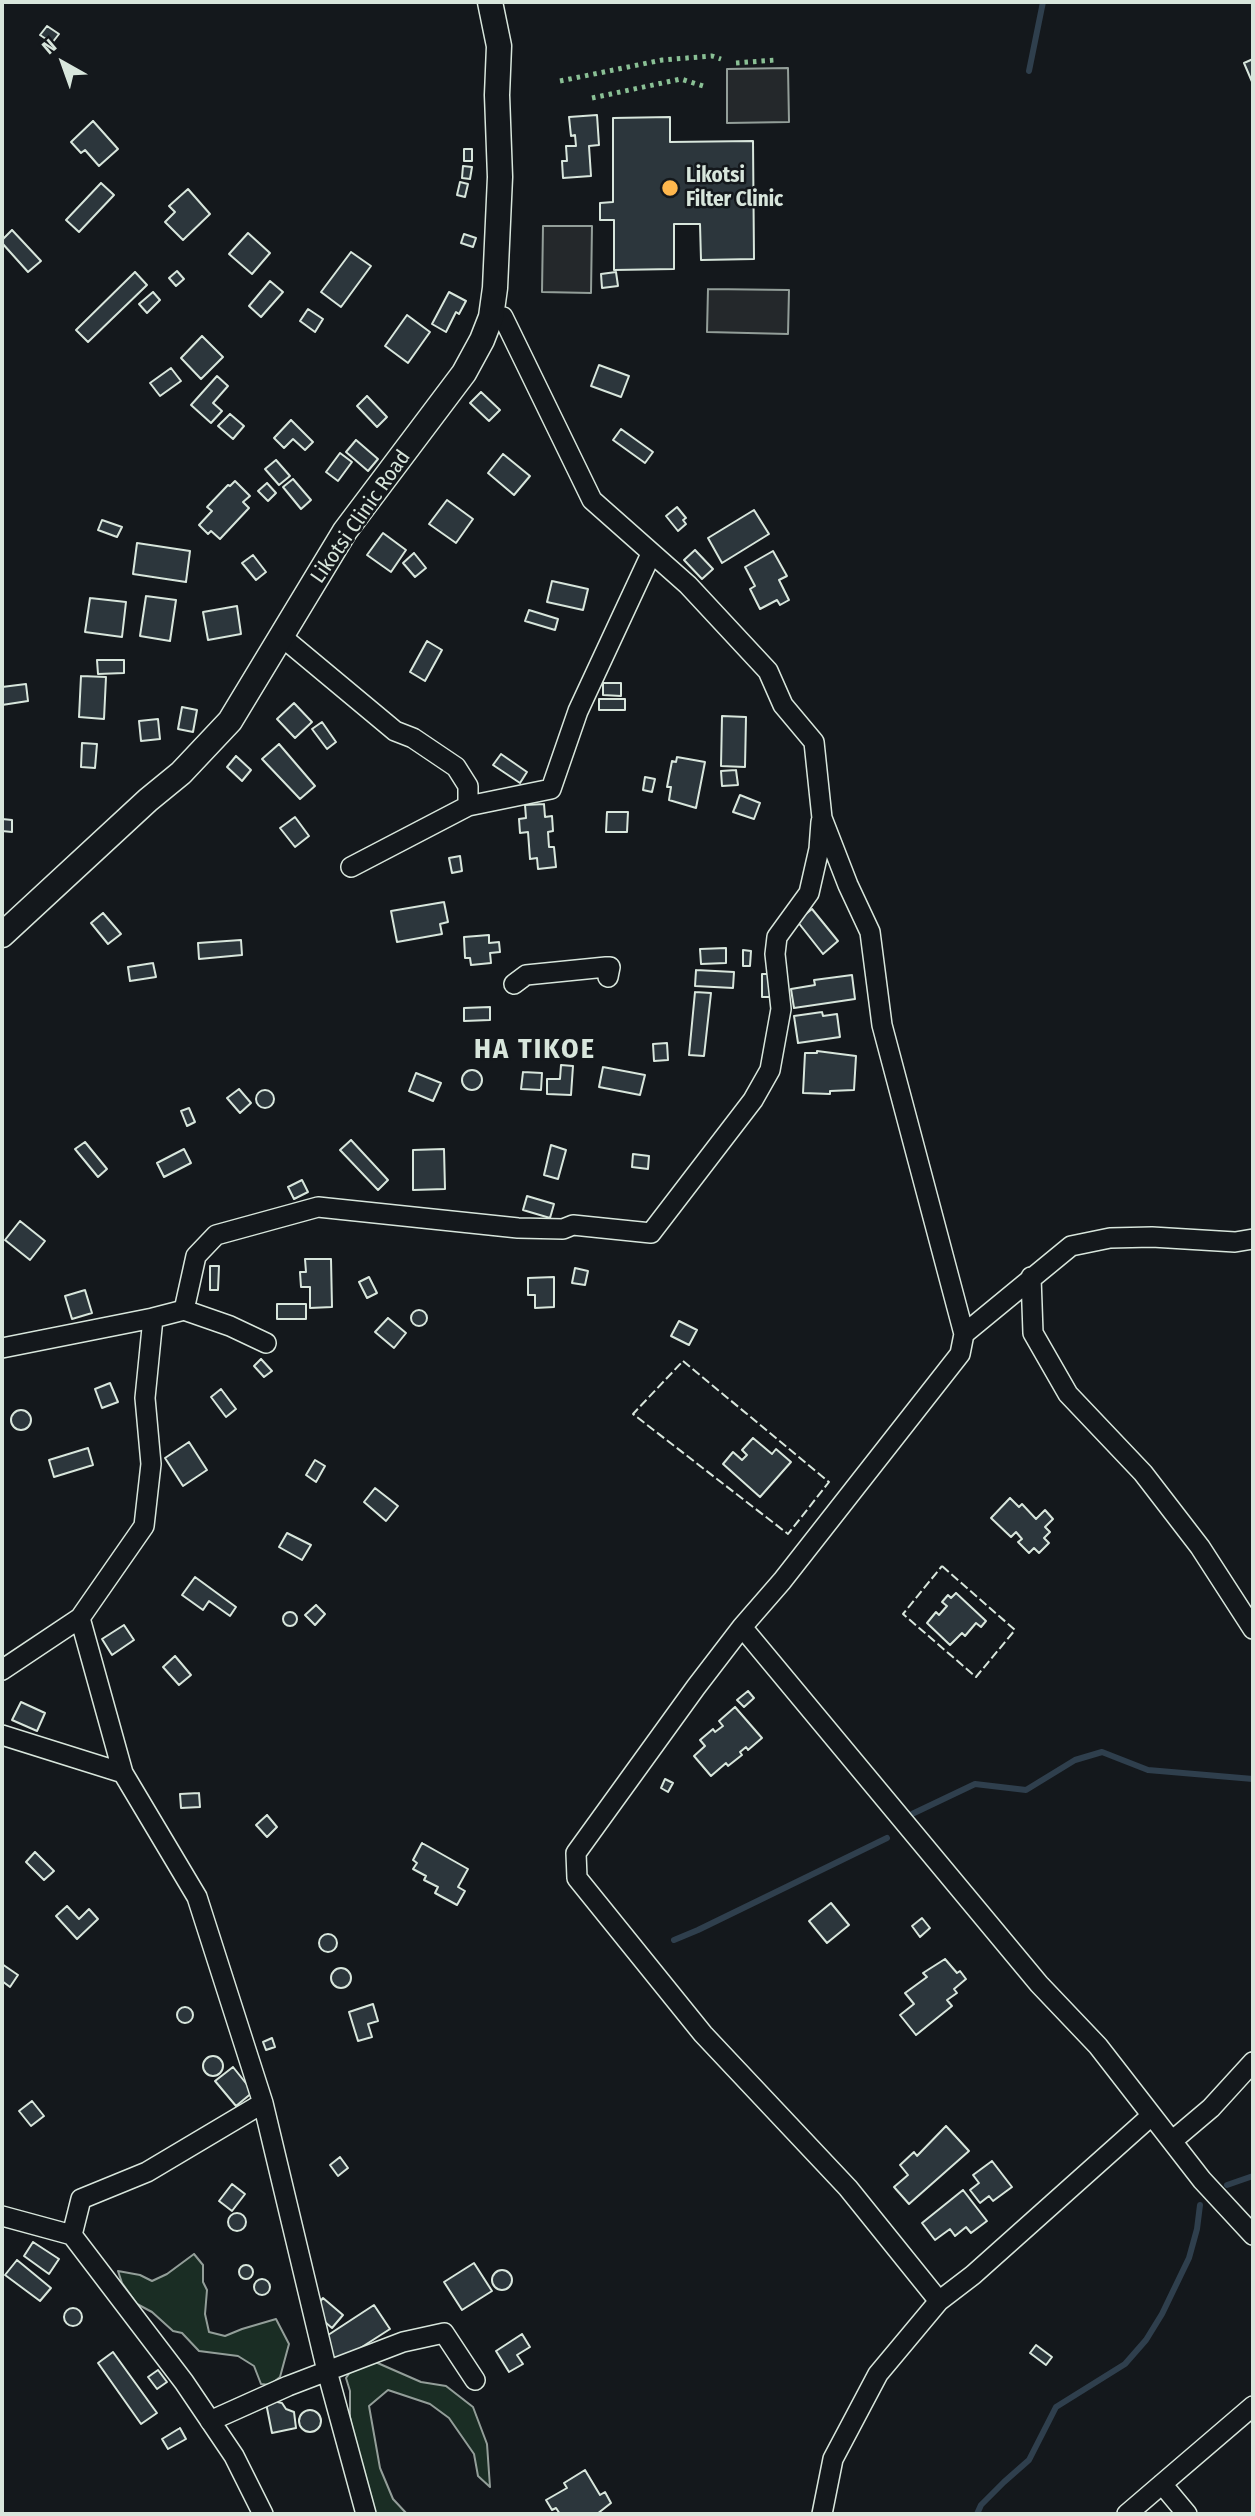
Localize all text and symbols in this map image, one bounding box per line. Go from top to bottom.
north arrow [28,28,98,98]
text: N [37,34,61,59]
place label: Likotsi Filter Clinic [686,163,783,213]
marker: Likotsi Filter Clinic [660,178,680,198]
street label: Likotsi Clinic Road [306,446,416,588]
district label: HA TIKOE [475,1033,595,1067]

